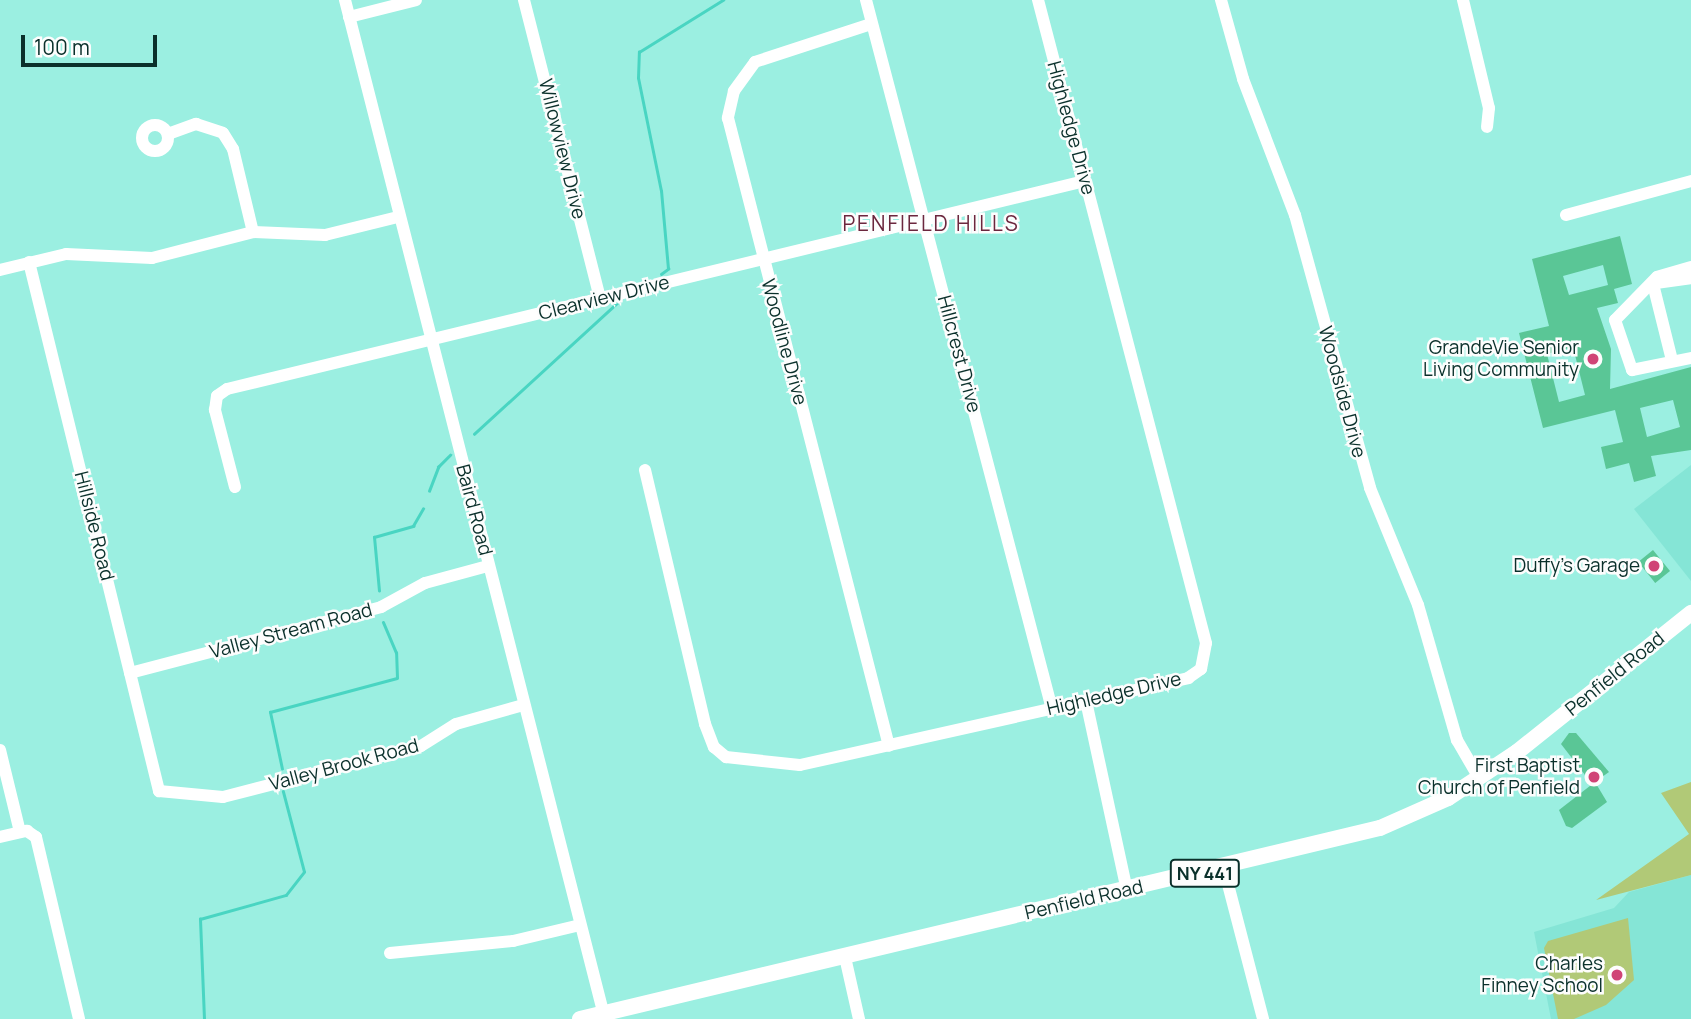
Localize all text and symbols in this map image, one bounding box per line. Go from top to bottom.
scale bar [24,21,161,65]
text: 100 m [34,33,90,61]
street label: Highledge Drive [1042,59,1100,197]
street label: Willowview Drive [534,76,590,222]
district label: PENFIELD HILLS [844,210,1018,236]
street label: Clearview Drive [536,271,672,325]
street label: Woodline Drive [756,276,812,408]
street label: Hillcrest Drive [932,293,986,415]
street label: Woodside Drive [1313,324,1371,460]
place label: GrandeVie Senior Living Community [1423,337,1579,381]
marker: GrandeVie Senior Living Community [1585,351,1601,367]
street label: Baird Road [451,462,497,558]
street label: Hillside Road [69,469,119,583]
place label: Duffy's Garage [1514,555,1640,577]
marker: Duffy's Garage [1646,558,1662,574]
street label: Valley Stream Road [207,598,375,664]
street label: Penfield Road [1561,627,1669,721]
street label: Highledge Drive [1045,667,1183,721]
street label: Valley Brook Road [267,734,421,796]
place label: First Baptist Church of Penfield [1418,755,1580,799]
marker: First Baptist Church of Penfield [1586,769,1602,785]
road number: NY 441 [1168,858,1242,888]
street label: Penfield Road [1023,875,1145,925]
place label: Charles Finney School [1481,953,1603,997]
marker: Charles Finney School [1609,967,1625,983]

